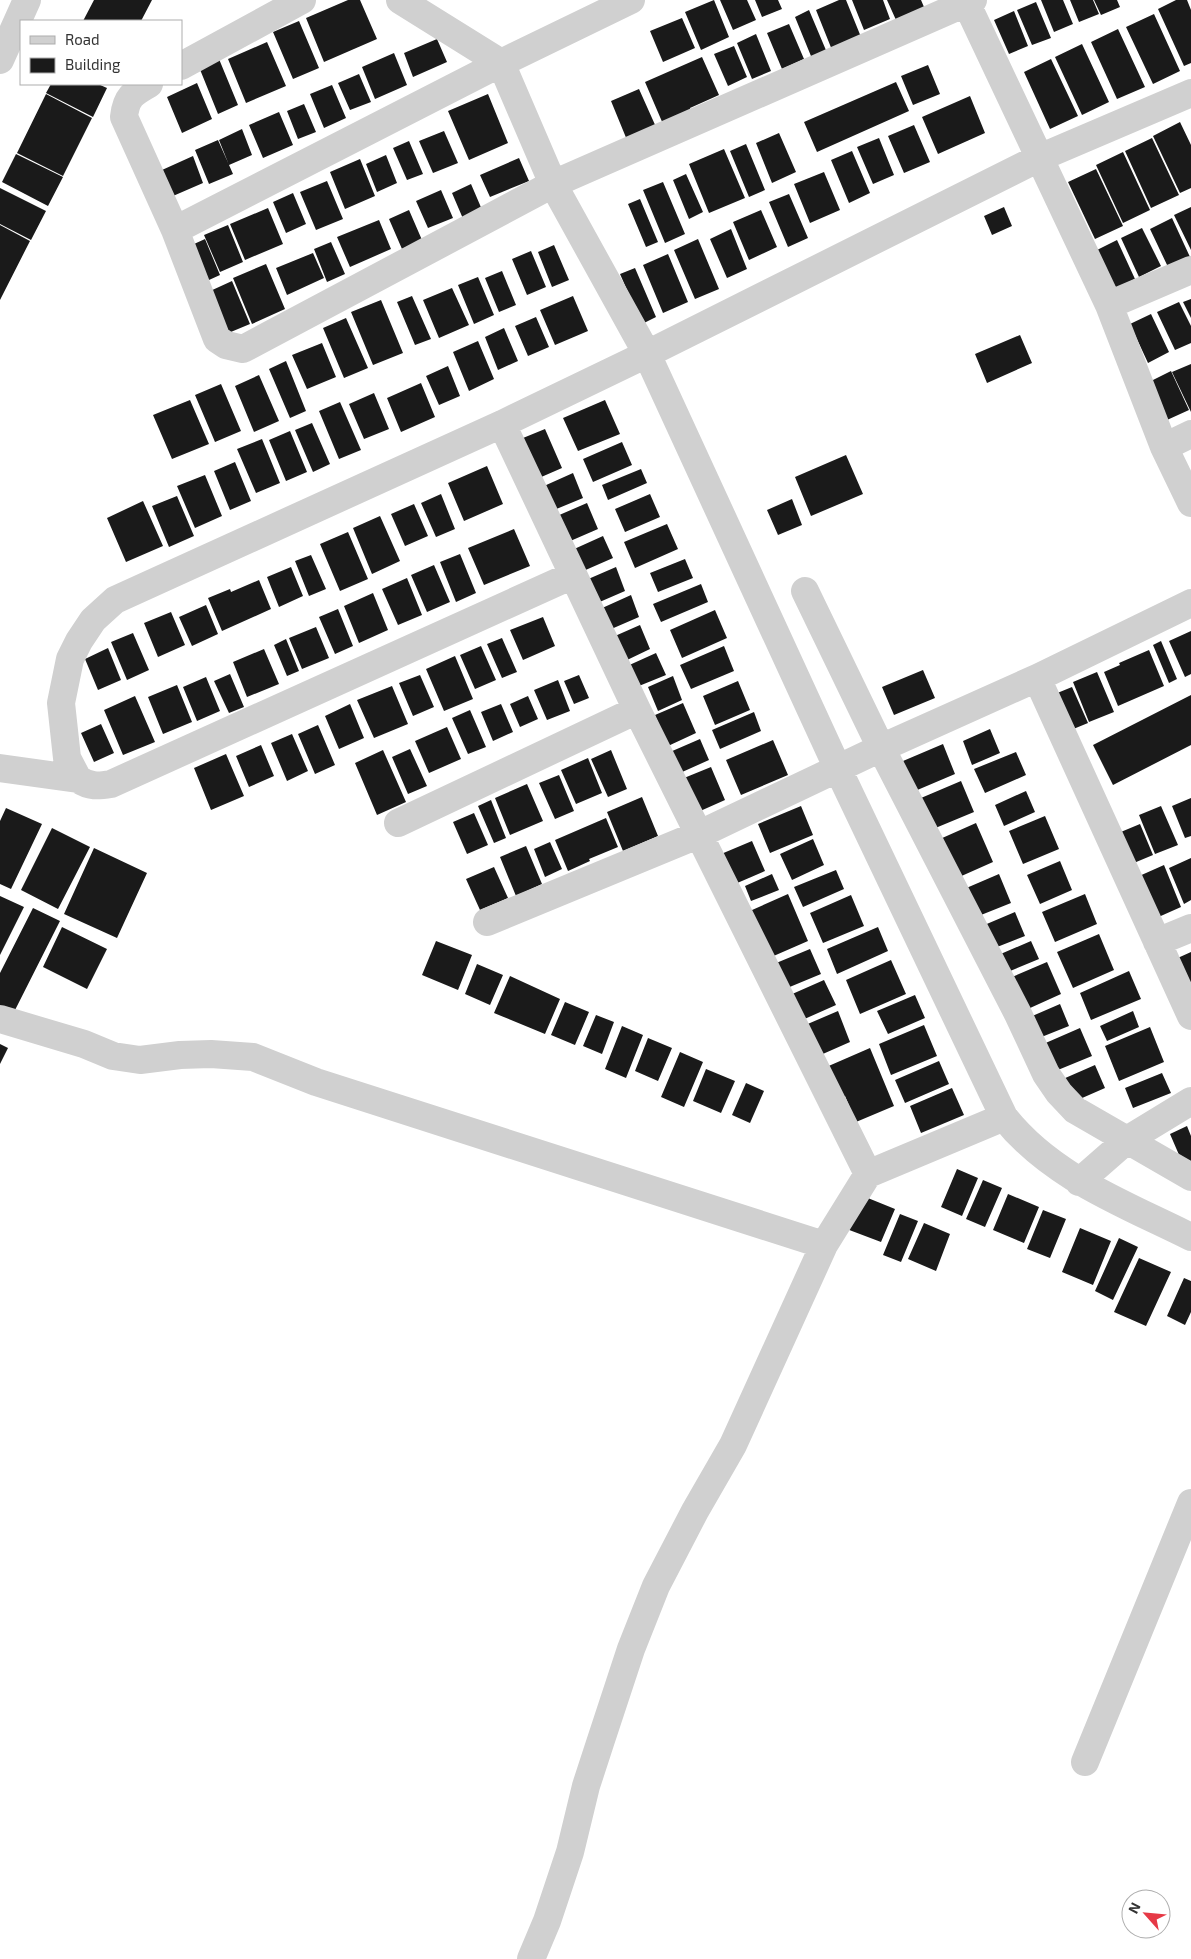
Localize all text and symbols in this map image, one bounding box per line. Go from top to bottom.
legend [20,20,182,85]
text: Road [65,30,100,48]
text: Building [65,55,121,73]
north arrow [1121,1889,1171,1939]
text: N [1124,1900,1144,1916]

